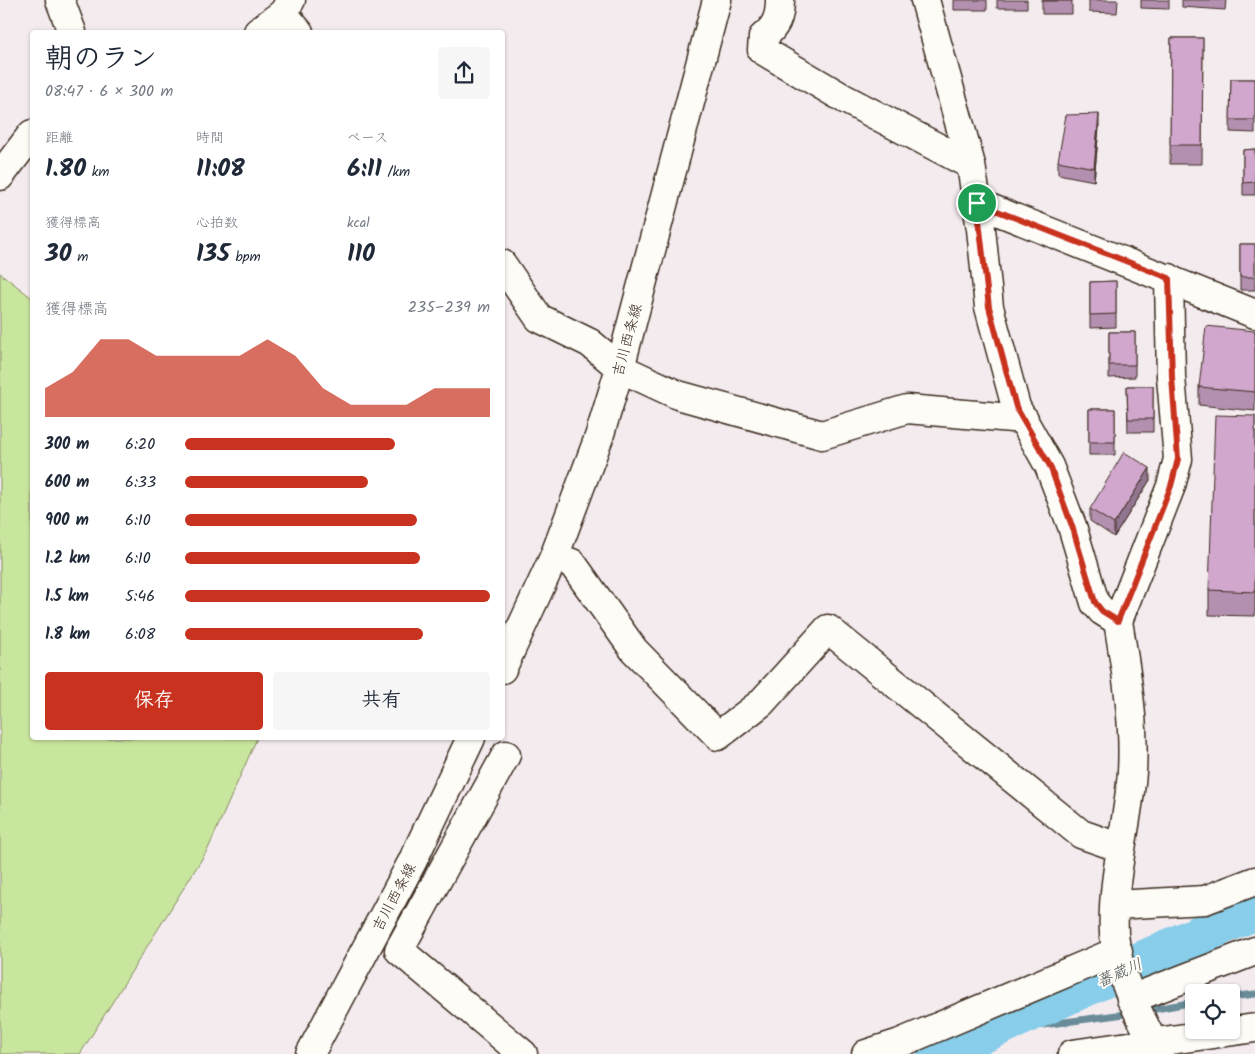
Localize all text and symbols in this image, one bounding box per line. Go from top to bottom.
text: 朝のラン [45,37,157,82]
button: share [438,47,490,99]
text: 08:47 · 6 × 300 m [45,79,173,104]
text: 距離 [45,127,73,149]
text: 時間 [196,127,224,149]
text: ペース [347,127,388,149]
text: 1.80 [45,149,86,189]
text: 11:08 [196,149,245,189]
text: 6:11 [347,149,382,189]
text: km [86,161,109,183]
text: /km [382,161,410,183]
pin [956,182,998,224]
icon: arrive [963,189,991,217]
text: 獲得標高 [45,212,101,234]
text: 心拍数 [196,212,238,234]
text: kcal [347,212,370,234]
text: 30 [45,234,72,274]
text: 135 [196,234,230,274]
text: 110 [347,234,375,274]
text: m [72,246,88,268]
text: bpm [230,246,261,268]
text: 235–239 m [408,295,490,320]
text: 獲得標高 [45,297,109,322]
street label: 吉川西条線 [607,301,649,380]
text: 300 m [45,432,89,457]
text: 6:20 [125,432,155,457]
text: 600 m [45,470,89,495]
text: 6:33 [125,470,156,495]
text: 900 m [45,508,89,533]
text: 6:10 [125,508,151,533]
text: 1.2 km [45,546,90,571]
text: 6:10 [125,546,151,571]
text: 1.5 km [45,584,89,609]
text: 5:46 [125,584,155,609]
text: 1.8 km [45,622,90,647]
text: 6:08 [125,622,155,647]
button: 保存 [45,672,263,730]
button: 共有 [273,672,490,730]
street label: 吉川西条線 [367,859,423,936]
water label: 蕃蔵川 [1093,952,1147,995]
map controls [1185,984,1240,1039]
button: locate [1185,984,1240,1039]

